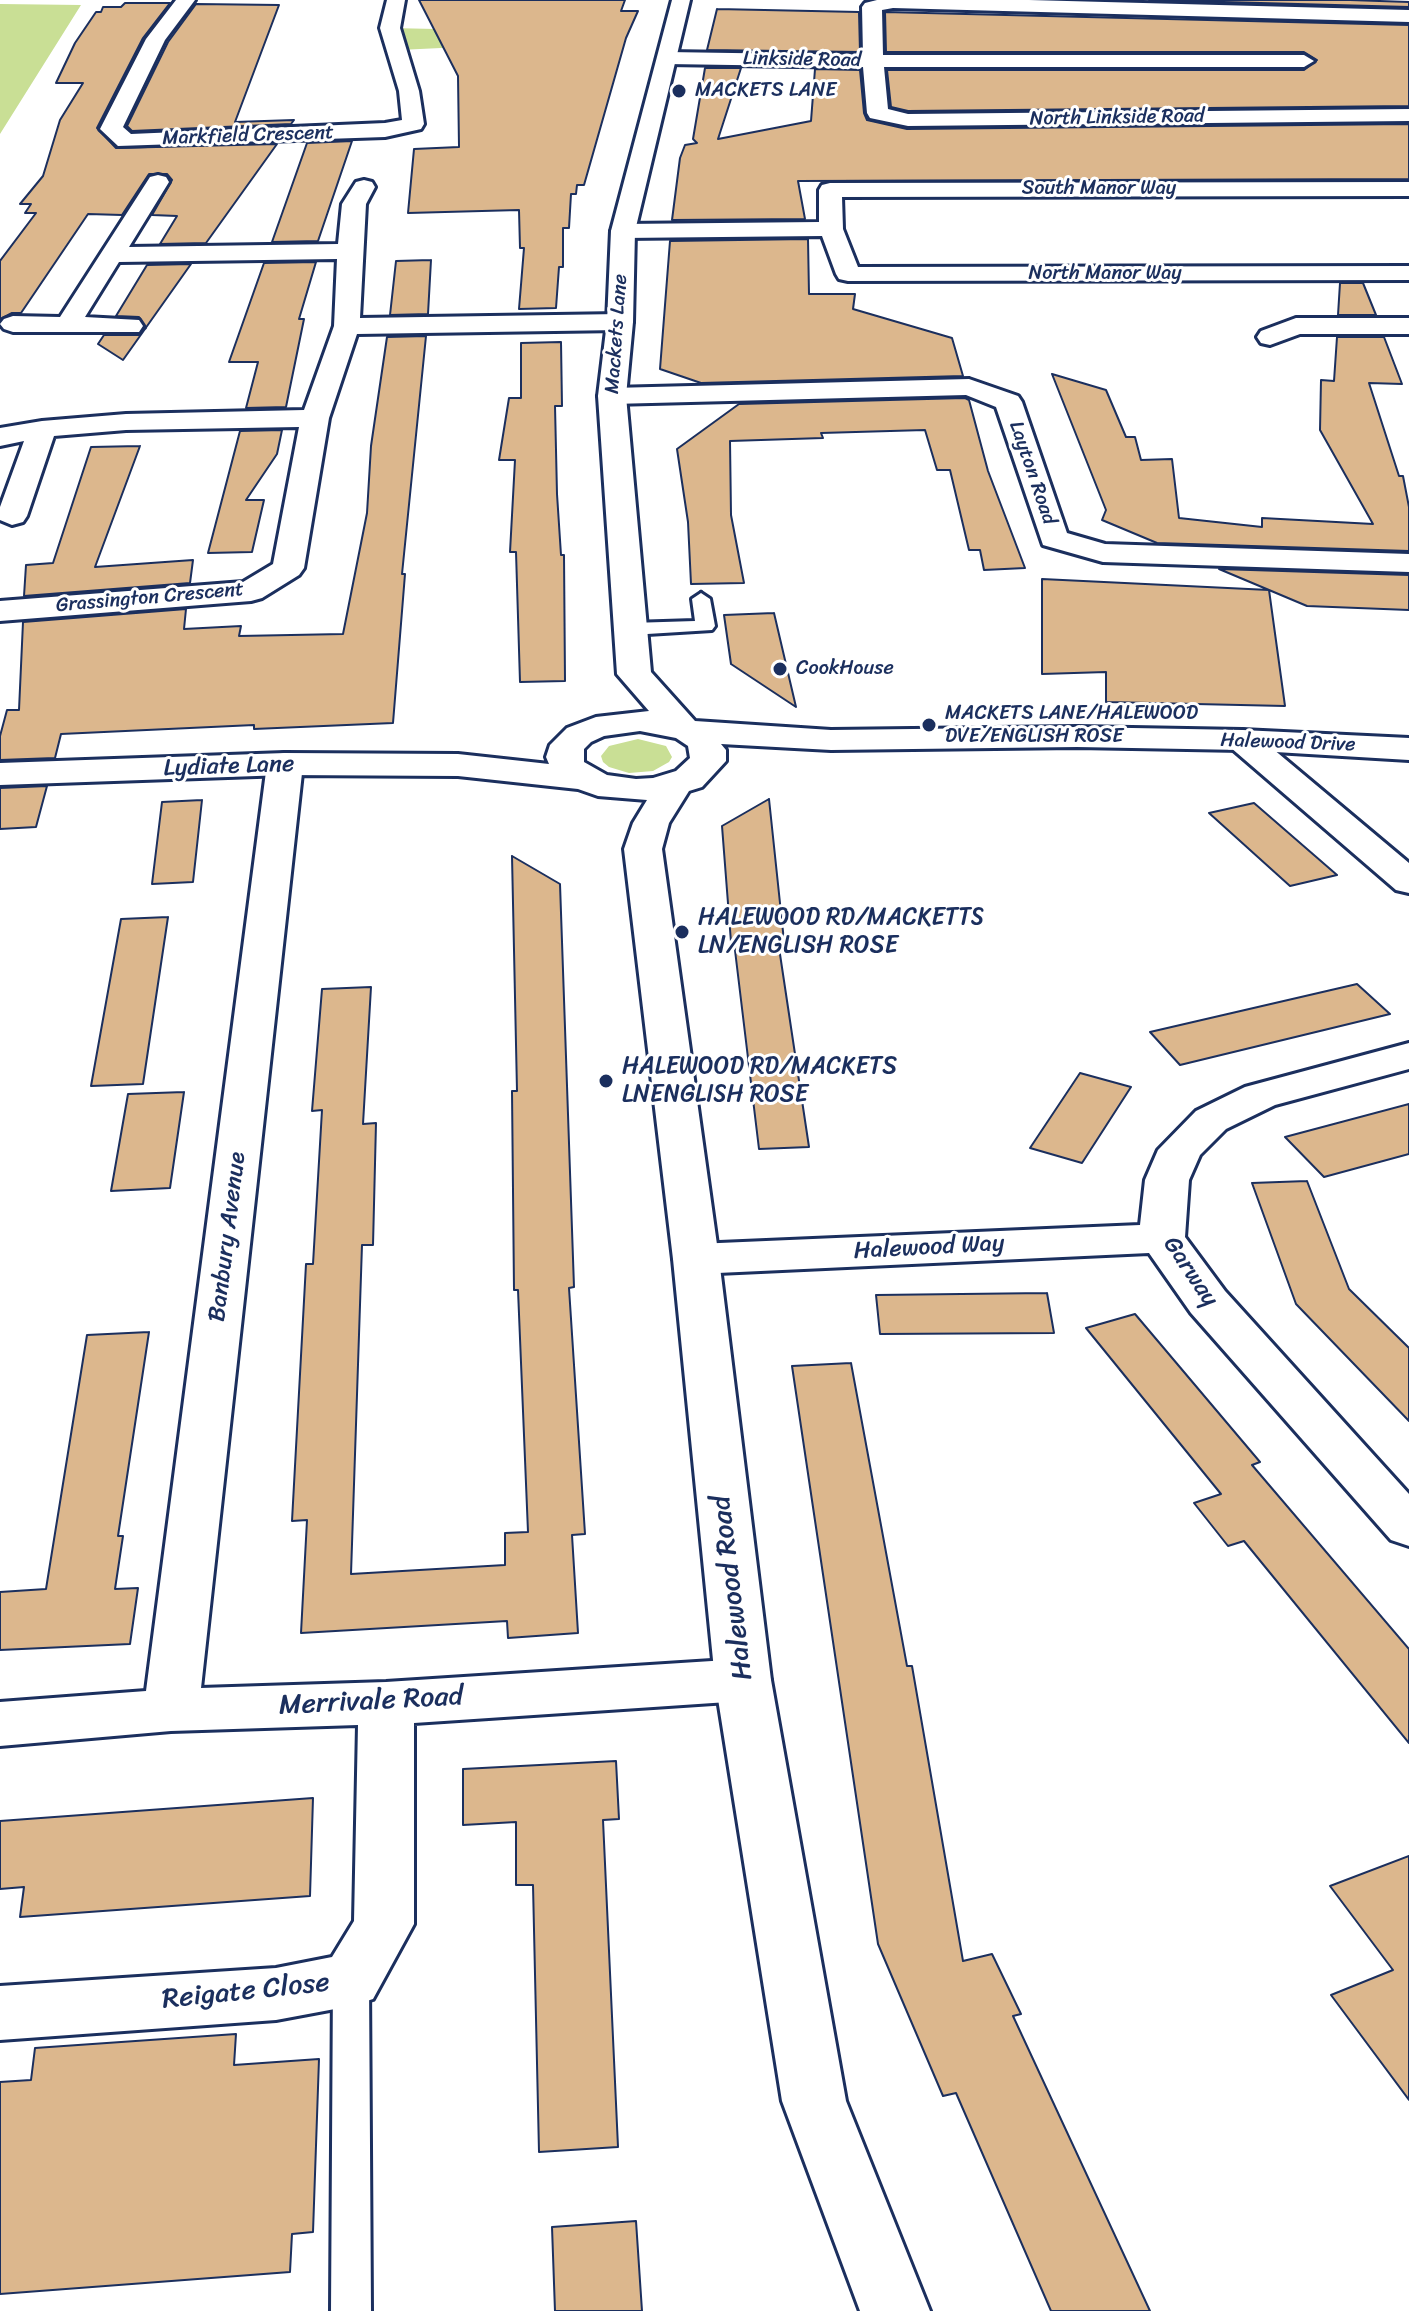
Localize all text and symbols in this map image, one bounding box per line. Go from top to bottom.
street label: Linkside Road [743,47,861,73]
place label: MACKETS LANE [695,79,836,103]
marker: MACKETS LANE [670,82,688,100]
street label: North Linkside Road [1029,104,1205,132]
street label: Markfield Crescent [162,121,334,151]
street label: South Manor Way [1022,177,1176,201]
street label: North Manor Way [1028,262,1182,286]
street label: Mackets Lane [601,273,633,395]
street label: Layton Road [1003,418,1061,528]
street label: Grassington Crescent [55,578,245,618]
place label: CookHouse [796,657,894,681]
marker: CookHouse [771,660,789,678]
place label: MACKETS LANE/HALEWOOD DVE/ENGLISH ROSE [945,702,1198,749]
marker: MACKETS LANE/HALEWOOD DVE/ENGLISH ROSE [920,716,938,734]
street label: Halewood Drive [1220,729,1356,757]
street label: Lydiate Lane [163,750,295,784]
place label: HALEWOOD RD/MACKETTS LN/ENGLISH ROSE [698,904,984,960]
marker: HALEWOOD RD/MACKETTS LN/ENGLISH ROSE [673,923,691,941]
place label: HALEWOOD RD/MACKETS LNENGLISH ROSE [622,1053,897,1109]
marker: HALEWOOD RD/MACKETS LNENGLISH ROSE [597,1072,615,1090]
street label: Banbury Avenue [203,1150,253,1324]
street label: Halewood Way [853,1230,1005,1266]
street label: Garway [1156,1232,1224,1312]
street label: Halewood Road [705,1494,761,1682]
street label: Merrivale Road [278,1680,464,1724]
street label: Reigate Close [161,1967,331,2017]

